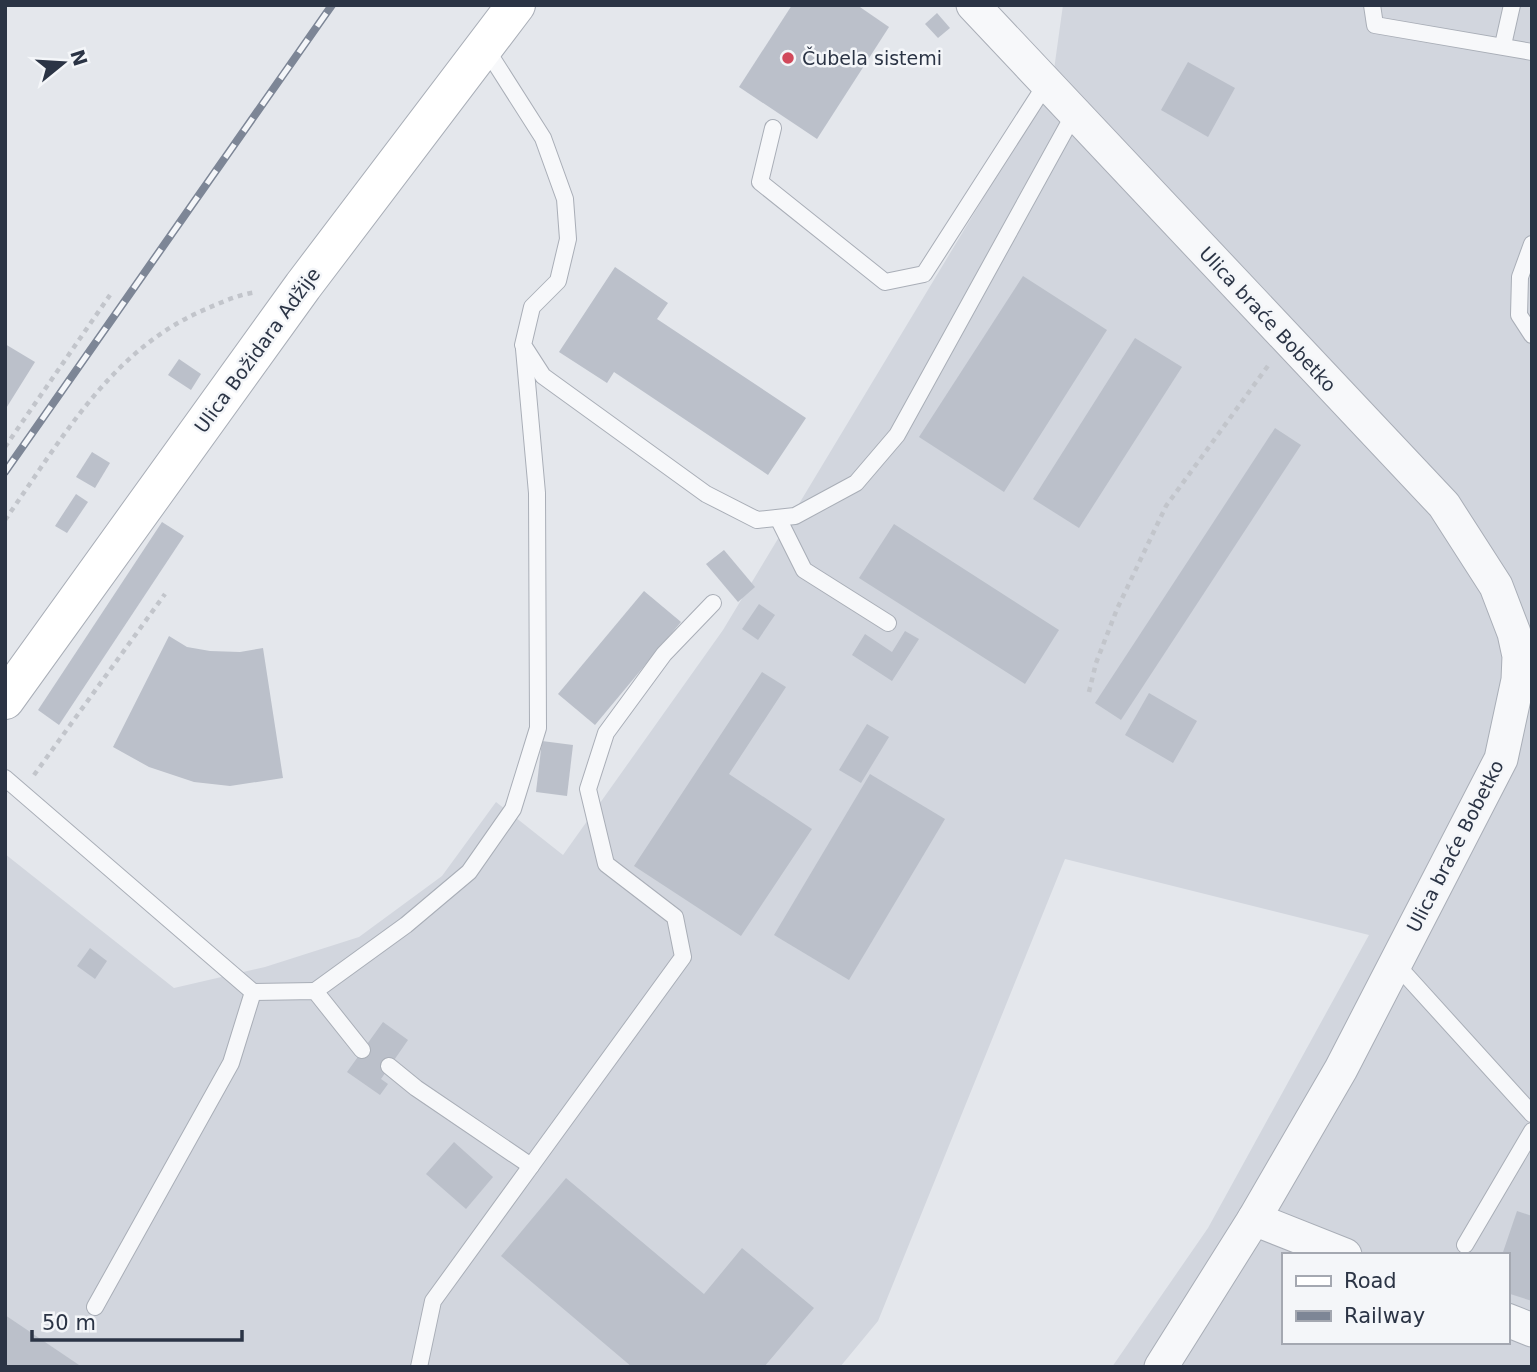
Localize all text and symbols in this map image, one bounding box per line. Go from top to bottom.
north arrow [28,28,98,98]
place label: Čubela sistemi [802,46,942,69]
text: N [66,47,92,69]
marker: Čubela sistemi [780,50,796,66]
street label: Ulica braće Bobetko [1195,242,1341,396]
street label: Ulica Božidara Adžije [190,263,324,437]
street label: Ulica braće Bobetko [1402,756,1508,936]
legend [1282,1253,1509,1344]
text: Road [1344,1269,1397,1293]
scale bar [32,1298,242,1342]
text: Railway [1344,1304,1425,1328]
text: 50 m [42,1311,96,1335]

